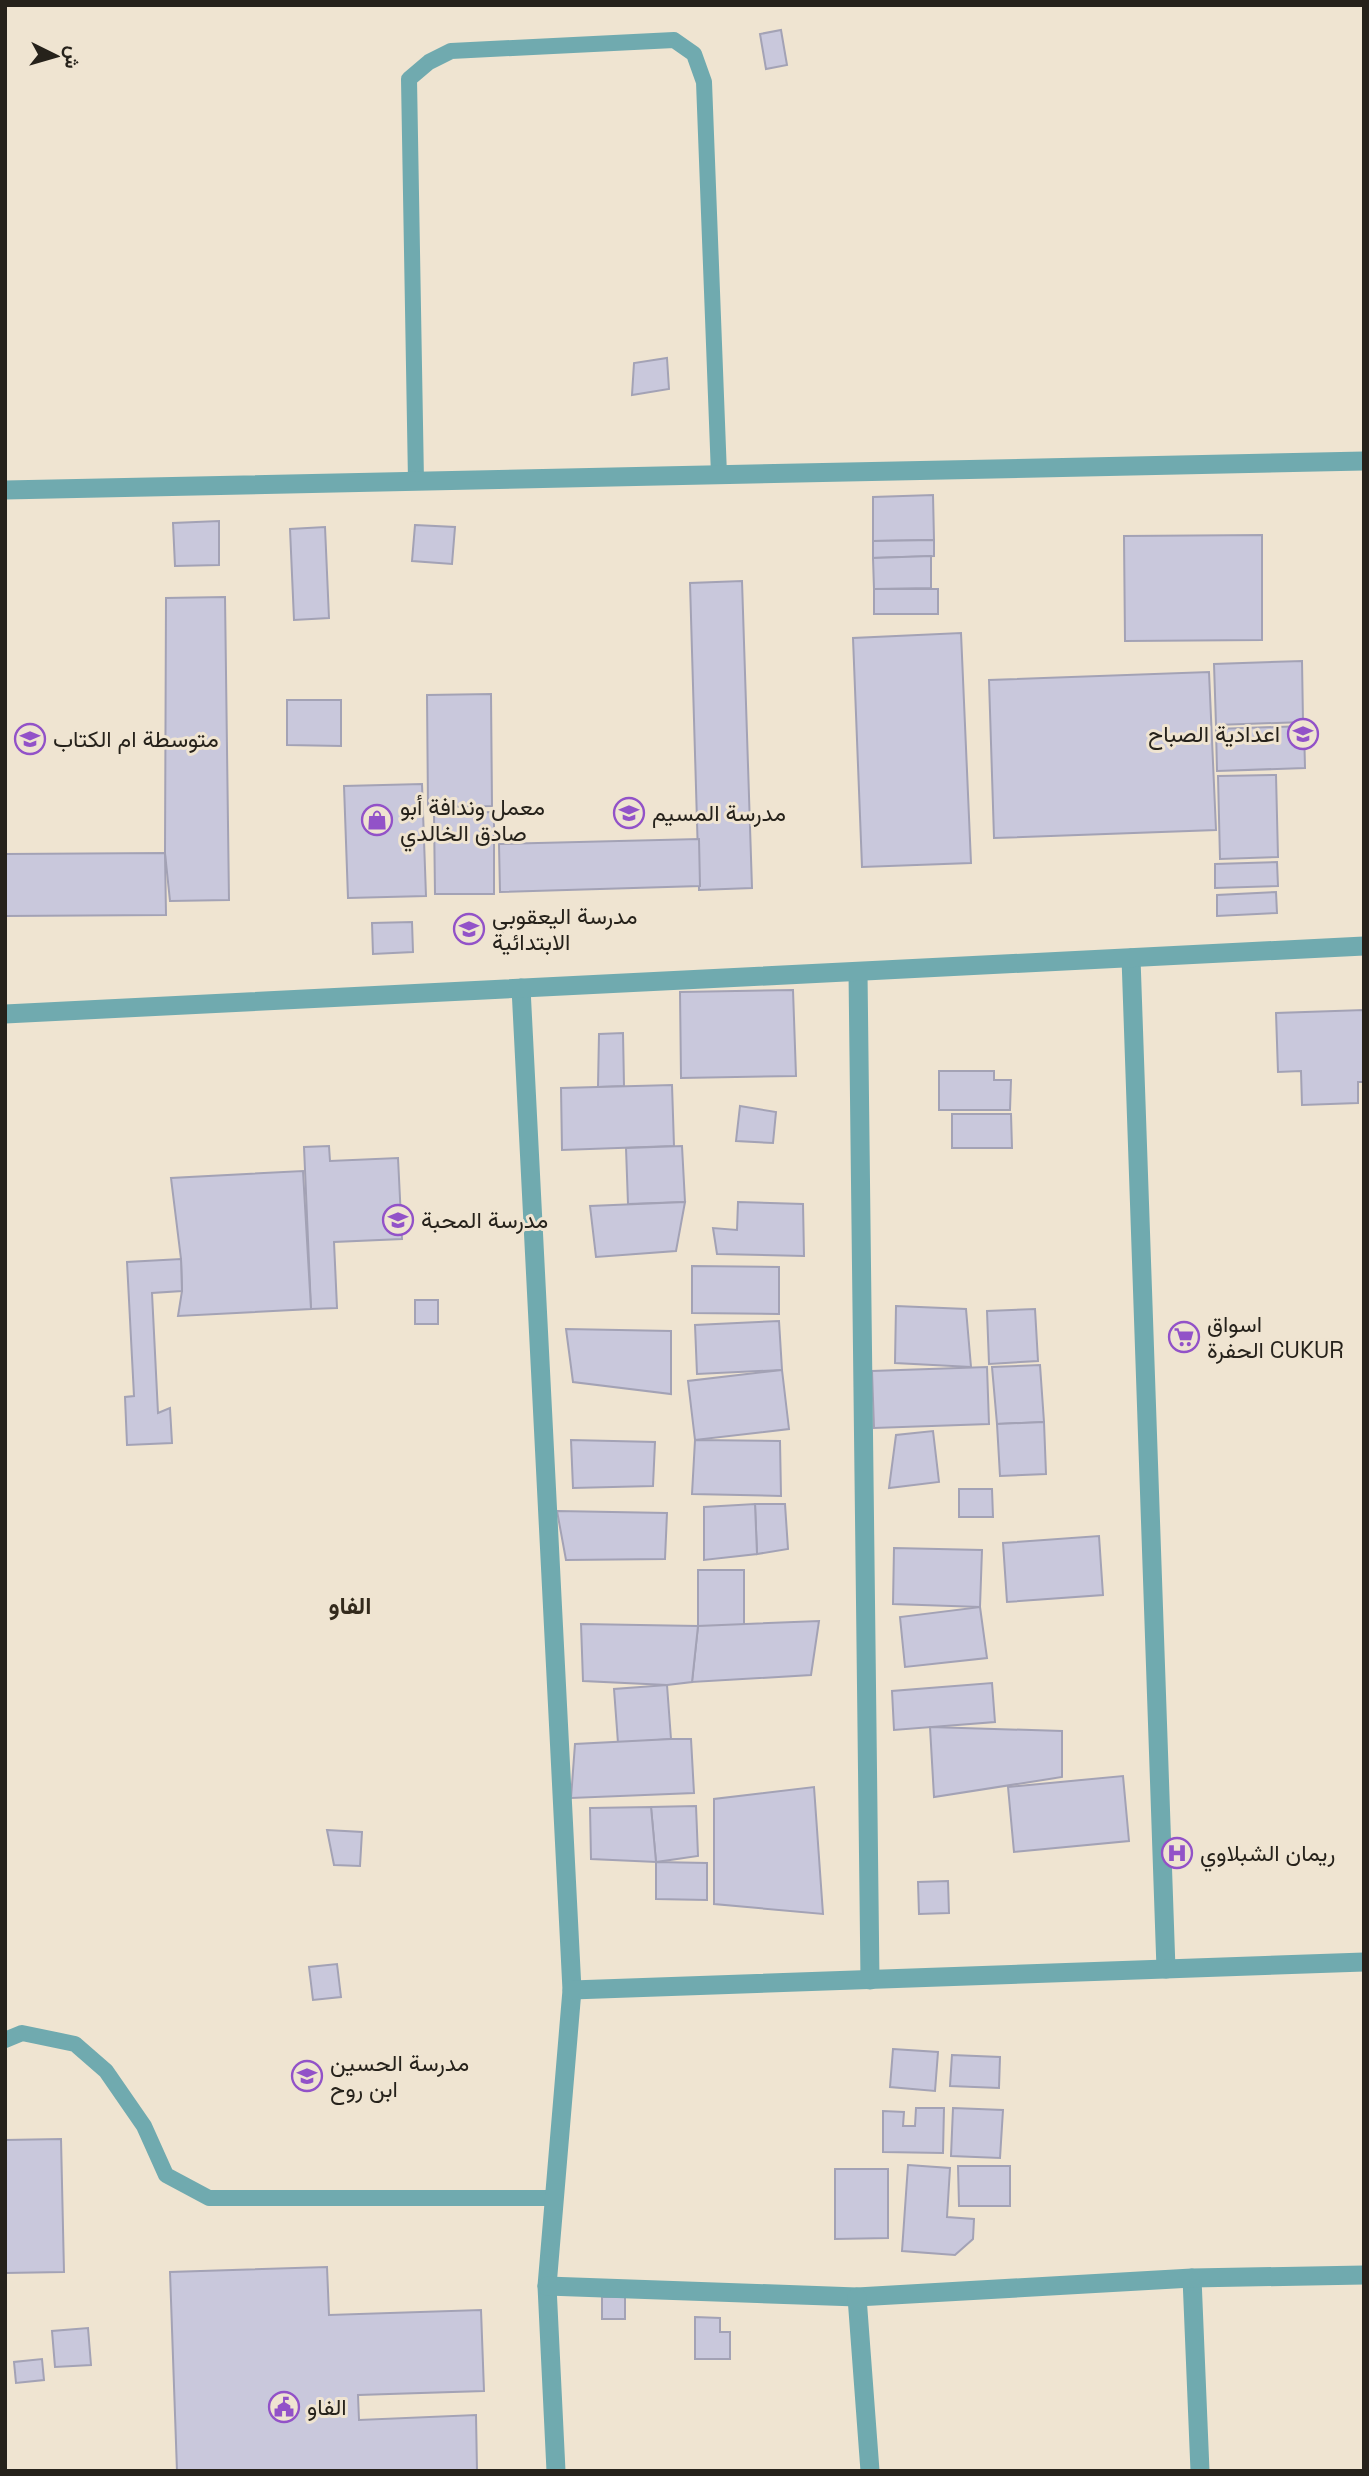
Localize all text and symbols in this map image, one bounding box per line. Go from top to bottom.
north arrow [21,21,91,91]
text: ش [59,45,86,70]
school or university icon: اعدادية الصباح [1286,717,1320,751]
place label: اعدادية الصباح [1148,719,1280,750]
school or university icon: متوسطة ام الكتاب [13,722,47,756]
place label: متوسطة ام الكتاب [53,724,219,754]
place label: معمل وندافة أبو صادق الخالدي [400,792,545,852]
school or university icon: مدرسة المسيم [612,796,646,830]
place label: مدرسة المسيم [652,798,786,828]
shop icon: معمل وندافة أبو صادق الخالدي [360,803,394,837]
place label: مدرسة اليعقوبي الابتدائية [492,901,638,957]
school or university icon: مدرسة اليعقوبي الابتدائية [452,912,486,946]
school or university icon: مدرسة المحبة [381,1203,415,1237]
place label: مدرسة المحبة [421,1205,548,1235]
place label: اسواق الحفرة CUKUR [1207,1309,1344,1365]
supermarket icon: اسواق الحفرة CUKUR [1167,1320,1201,1354]
district label: الفاو [328,1590,372,1621]
hospital icon: ريمان الشبلاوي [1160,1836,1194,1870]
place label: ريمان الشبلاوي [1200,1838,1335,1872]
place label: مدرسة الحسين ابن روح [330,2048,469,2105]
school or university icon: مدرسة الحسين ابن روح [290,2059,324,2093]
public building icon: الفاو [267,2390,301,2424]
place label: الفاو [307,2392,347,2422]

